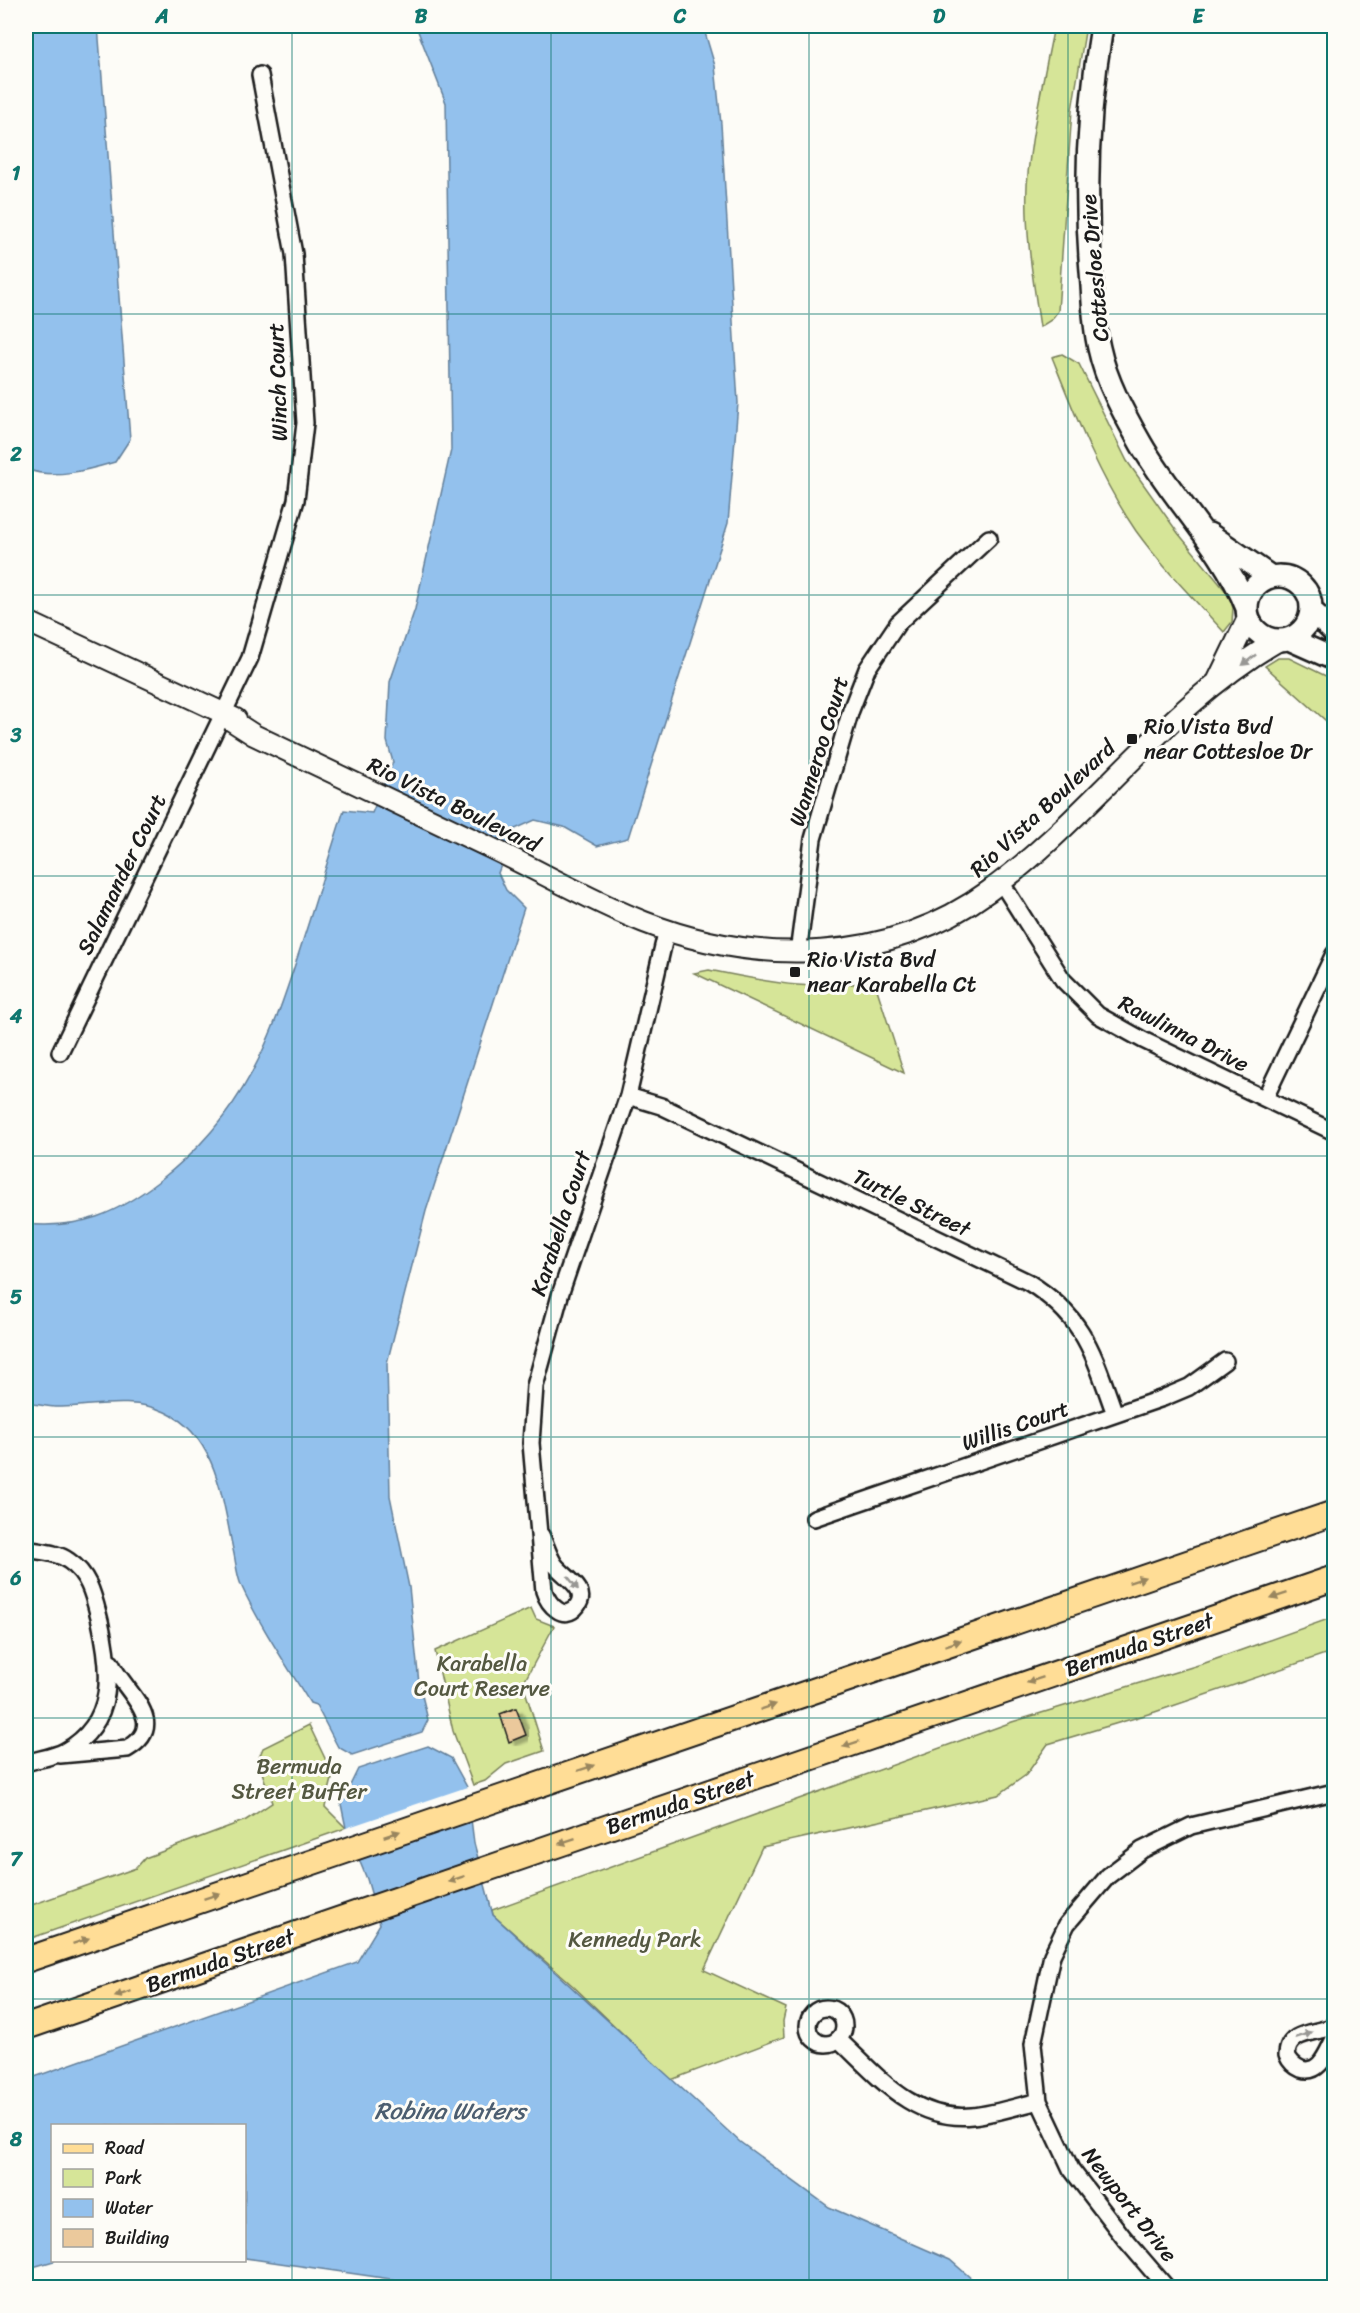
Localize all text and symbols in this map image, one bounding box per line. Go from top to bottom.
text: A [154,0,169,34]
text: B [415,0,428,34]
text: C [673,0,687,34]
text: D [933,0,946,34]
text: E [1192,0,1205,34]
text: 1 [12,156,21,191]
street label: Cottesloe Drive [1069,192,1120,343]
street label: Winch Court [256,322,299,442]
text: 2 [9,437,22,472]
one-way arrow [1241,654,1256,666]
street label: Wanneroo Court [777,671,860,831]
place label: Rio Vista Bvd near Cottesloe Dr [1144,707,1314,771]
text: 3 [10,718,22,753]
street label: Rio Vista Boulevard [960,729,1126,887]
marker: Rio Vista Bvd near Cottesloe Dr [1125,732,1139,746]
street label: Rio Vista Boulevard [361,746,548,864]
street label: Salamander Court [66,787,178,961]
place label: Rio Vista Bvd near Karabella Ct [807,940,977,1004]
marker: Rio Vista Bvd near Karabella Ct [788,965,802,979]
street label: Rawlinna Drive [1112,984,1256,1083]
text: 4 [9,999,23,1034]
street label: Karabella Court [519,1144,603,1301]
street label: Turtle Street [846,1157,979,1248]
text: 5 [10,1280,22,1315]
street label: Willis Court [956,1389,1075,1462]
text: 6 [9,1561,22,1596]
one-way arrow [1128,1575,1146,1585]
one-way arrow [566,1576,578,1591]
one-way arrow [1270,1592,1288,1602]
street label: Bermuda Street [1059,1600,1220,1688]
one-way arrow [944,1638,962,1648]
park label: Karabella Court Reserve [414,1644,550,1708]
one-way arrow [1026,1676,1044,1686]
one-way arrow [759,1701,777,1711]
one-way arrow [842,1739,860,1749]
park label: Bermuda Street Buffer [231,1747,369,1811]
street label: Bermuda Street [600,1758,761,1846]
one-way arrow [577,1762,595,1772]
one-way arrow [383,1829,401,1838]
one-way arrow [558,1837,576,1846]
text: 7 [10,1842,23,1877]
one-way arrow [447,1874,465,1884]
one-way arrow [204,1891,222,1901]
street label: Bermuda Street [140,1916,301,2004]
park label: Kennedy Park [568,1920,702,1959]
one-way arrow [72,1936,90,1945]
one-way arrow [114,1989,132,1999]
one-way arrow [1295,2030,1313,2040]
water label: Robina Waters [374,2090,529,2132]
text: 8 [9,2122,23,2157]
legend [51,2124,246,2262]
text: Road [105,2132,145,2164]
street label: Newport Drive [1072,2138,1188,2271]
text: Park [105,2162,142,2194]
text: Water [105,2192,154,2224]
text: Building [105,2222,169,2254]

